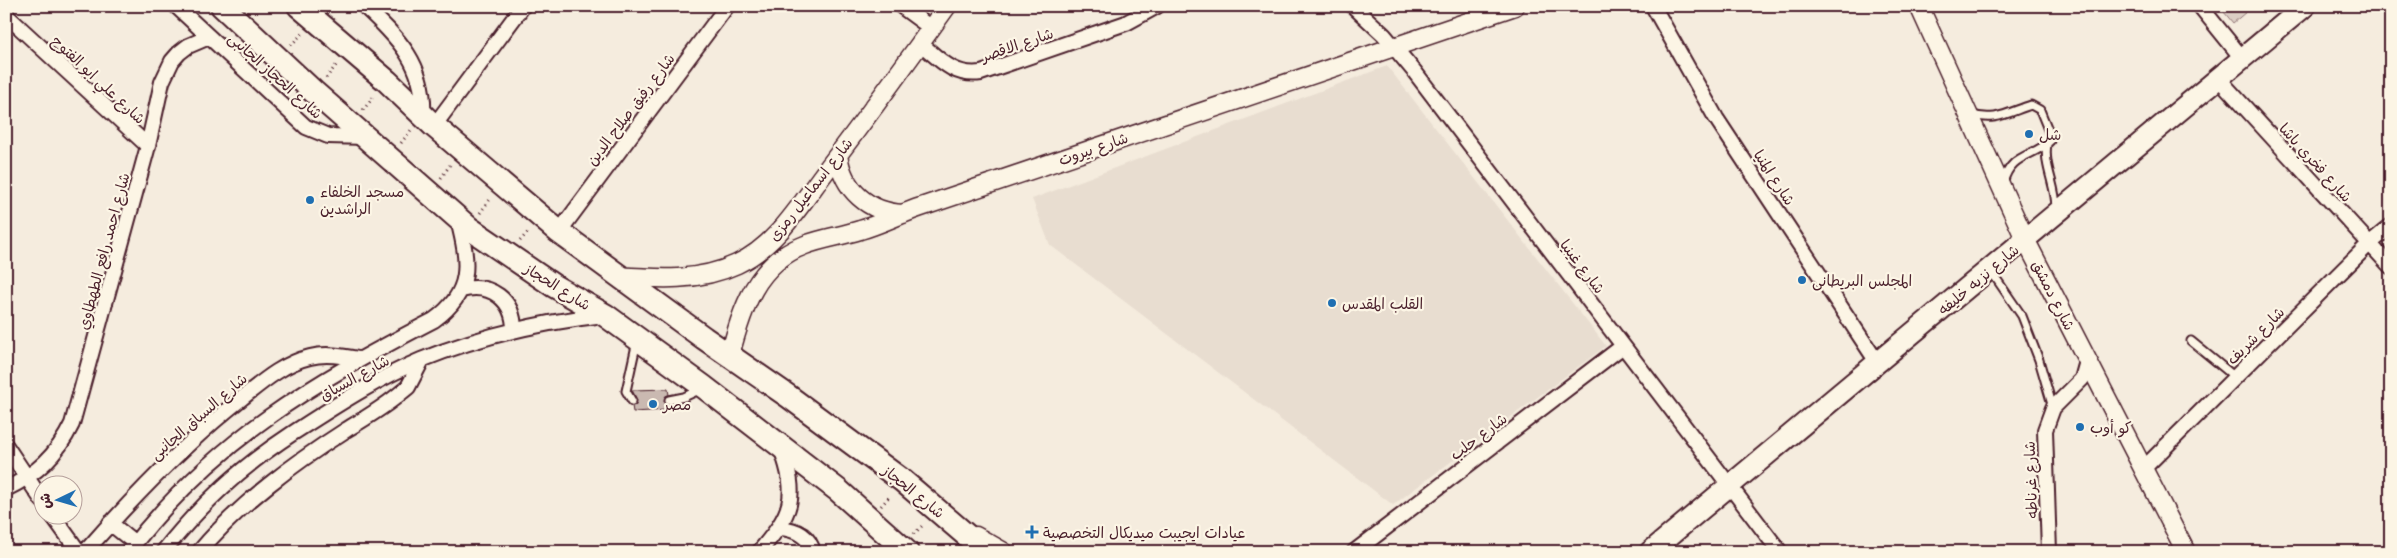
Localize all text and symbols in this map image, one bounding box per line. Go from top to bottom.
street label: شارع الاقصر [977,22,1056,67]
street label: شارع الحجاز الجانبى [224,27,327,123]
street label: شارع علي ابو الفتوح [45,30,150,131]
street label: شارع رفيق صلاح الدين [581,49,680,170]
street label: شارع فخري باشا [2274,118,2357,207]
place label: شل [2039,124,2061,144]
street label: شارع بيروت [1055,127,1131,170]
marker: شل [2023,128,2035,140]
street label: شارع اسماعيل رمزى [763,133,857,245]
street label: شارع المنيا [1749,145,1800,209]
street label: شارع احمد رافع الطهطاوي [72,170,136,332]
place label: مسجد الخلفاء الراشدين [320,181,404,218]
marker: مسجد الخلفاء الراشدين [304,194,316,206]
street label: شارع غينيا [1555,235,1610,298]
street label: شارع نزيه خليفه [1933,239,2023,320]
street label: شارع الحجاز [520,257,595,315]
street label: شارع دمشق [2027,257,2080,334]
place label: المجلس البريطانى [1812,270,1912,291]
marker: المجلس البريطانى [1796,274,1808,286]
place label: القلب المقدس [1342,293,1423,313]
marker: القلب المقدس [1326,297,1338,309]
street label: شارع شريف [2222,302,2289,369]
street label: شارع السباق [315,350,393,405]
street label: شارع السباق الجانبى [145,368,252,465]
place label: مصر [661,394,691,414]
marker: مصر [647,398,659,410]
street label: شارع حلب [1445,408,1511,465]
place label: كو أوب [2090,417,2132,438]
marker: كو أوب [2074,421,2086,433]
street label: شارع غرناطه [2019,441,2042,519]
street label: شارع الحجاز [877,459,949,523]
north arrow [32,476,82,526]
text: ش [34,493,55,510]
place label: عيادات ايجيبت ميديكال التخصصية [1043,522,1245,542]
marker: عيادات ايجيبت ميديكال التخصصية [1025,525,1039,539]

